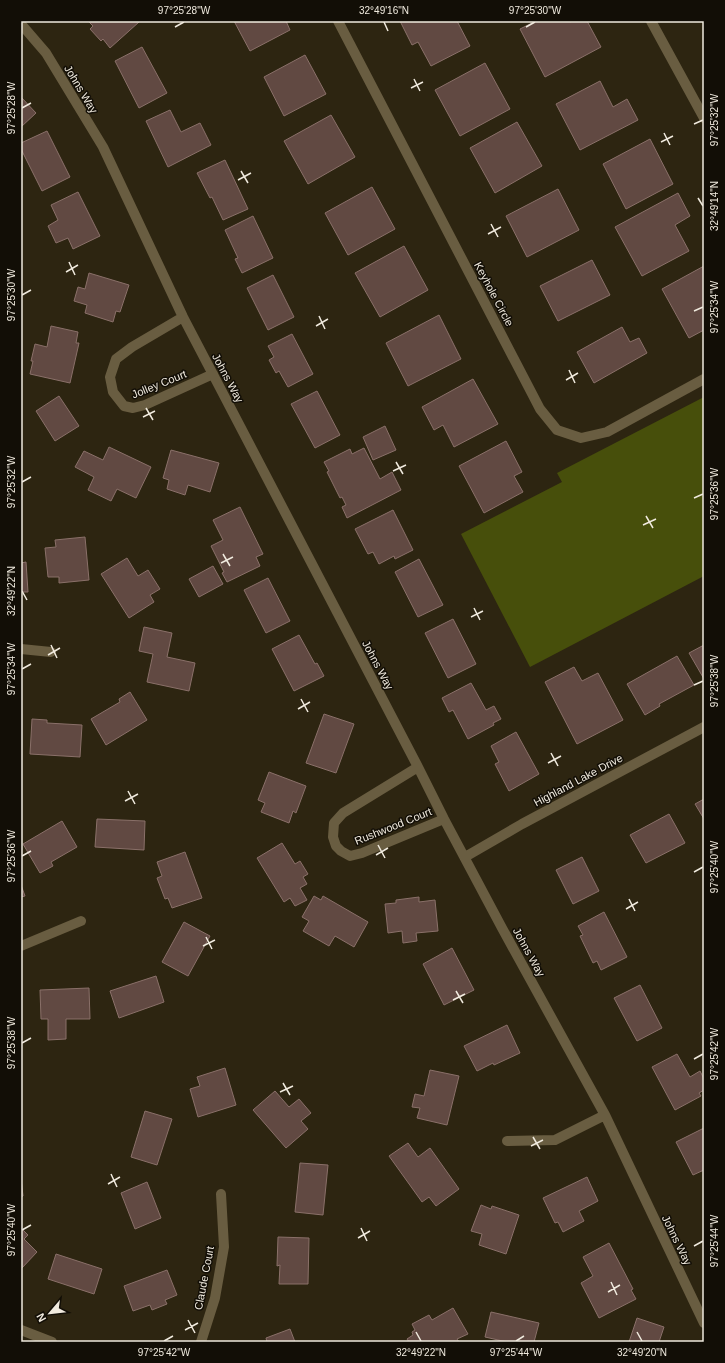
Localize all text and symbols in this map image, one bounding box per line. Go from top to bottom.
text: 97°25'28"W [158,5,211,16]
text: 32°49'16"N [359,5,409,16]
text: 97°25'30"W [509,5,562,16]
street label: Johns Way [62,63,100,116]
text: 97°25'28"W [6,81,17,134]
text: 97°25'32"W [709,93,720,146]
text: 32°49'14"N [709,181,720,231]
street label: Keyhole Circle [472,260,516,328]
text: 97°25'30"W [6,268,17,321]
text: 97°25'34"W [709,280,720,333]
street label: Johns Way [210,351,246,405]
street label: Jolley Court [130,368,188,400]
text: 97°25'32"W [6,455,17,508]
text: 97°25'36"W [709,467,720,520]
text: 32°49'22"N [6,566,17,616]
street label: Johns Way [360,638,396,692]
text: 97°25'34"W [6,642,17,695]
text: 97°25'38"W [709,654,720,707]
street label: Highland Lake Drive [531,751,625,809]
street label: Rushwood Court [353,805,433,847]
text: 97°25'36"W [6,829,17,882]
text: 97°25'40"W [709,840,720,893]
street label: Johns Way [511,925,548,979]
text: 97°25'38"W [6,1016,17,1069]
text: 97°25'42"W [709,1027,720,1080]
text: 97°25'40"W [6,1203,17,1256]
street label: Johns Way [660,1213,694,1267]
text: 97°25'44"W [709,1214,720,1267]
street label: Claude Court [192,1245,216,1311]
north arrow [30,1293,70,1333]
text: N [34,1311,48,1324]
text: 97°25'42"W [138,1347,191,1358]
text: 32°49'22"N [396,1347,446,1358]
text: 97°25'44"W [490,1347,543,1358]
text: 32°49'20"N [617,1347,667,1358]

